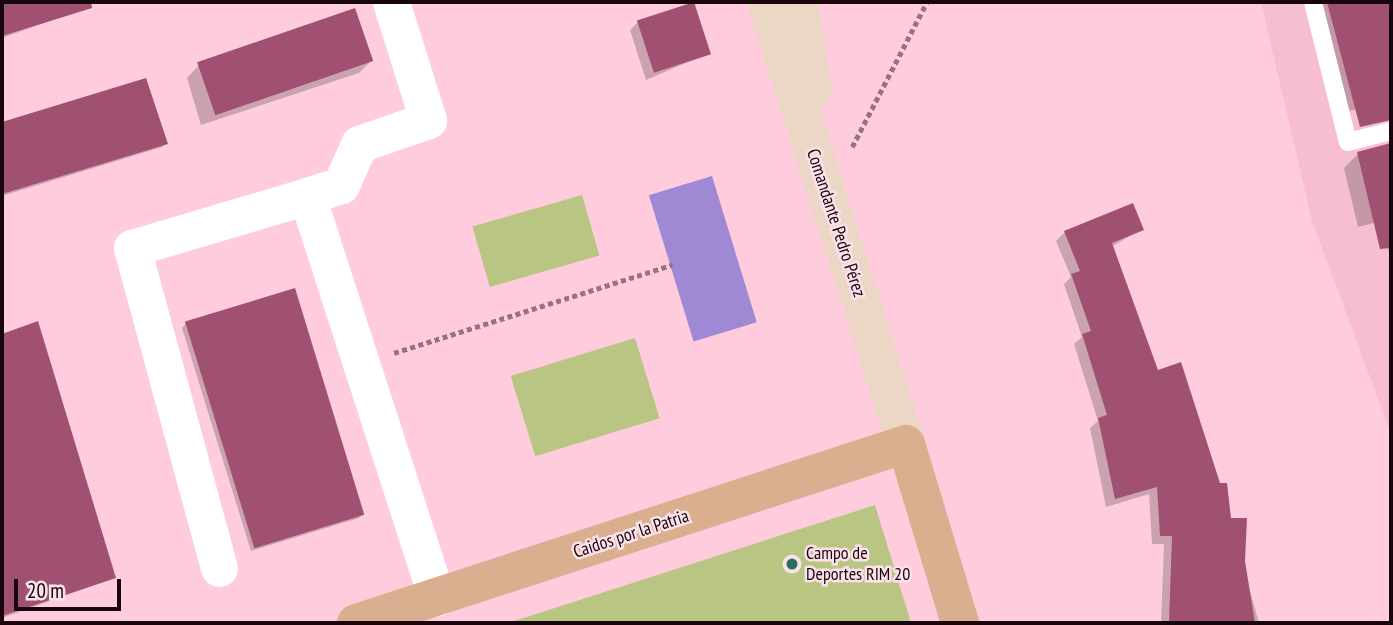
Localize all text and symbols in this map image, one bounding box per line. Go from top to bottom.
street label: Comandante Pedro Pérez [802,146,870,300]
street label: Caidos por la Patria [571,505,691,563]
place label: Campo de Deportes RIM 20 [806,543,910,586]
marker: Campo de Deportes RIM 20 [784,556,800,572]
scale bar [18,566,124,610]
text: 20 m [27,577,64,604]

